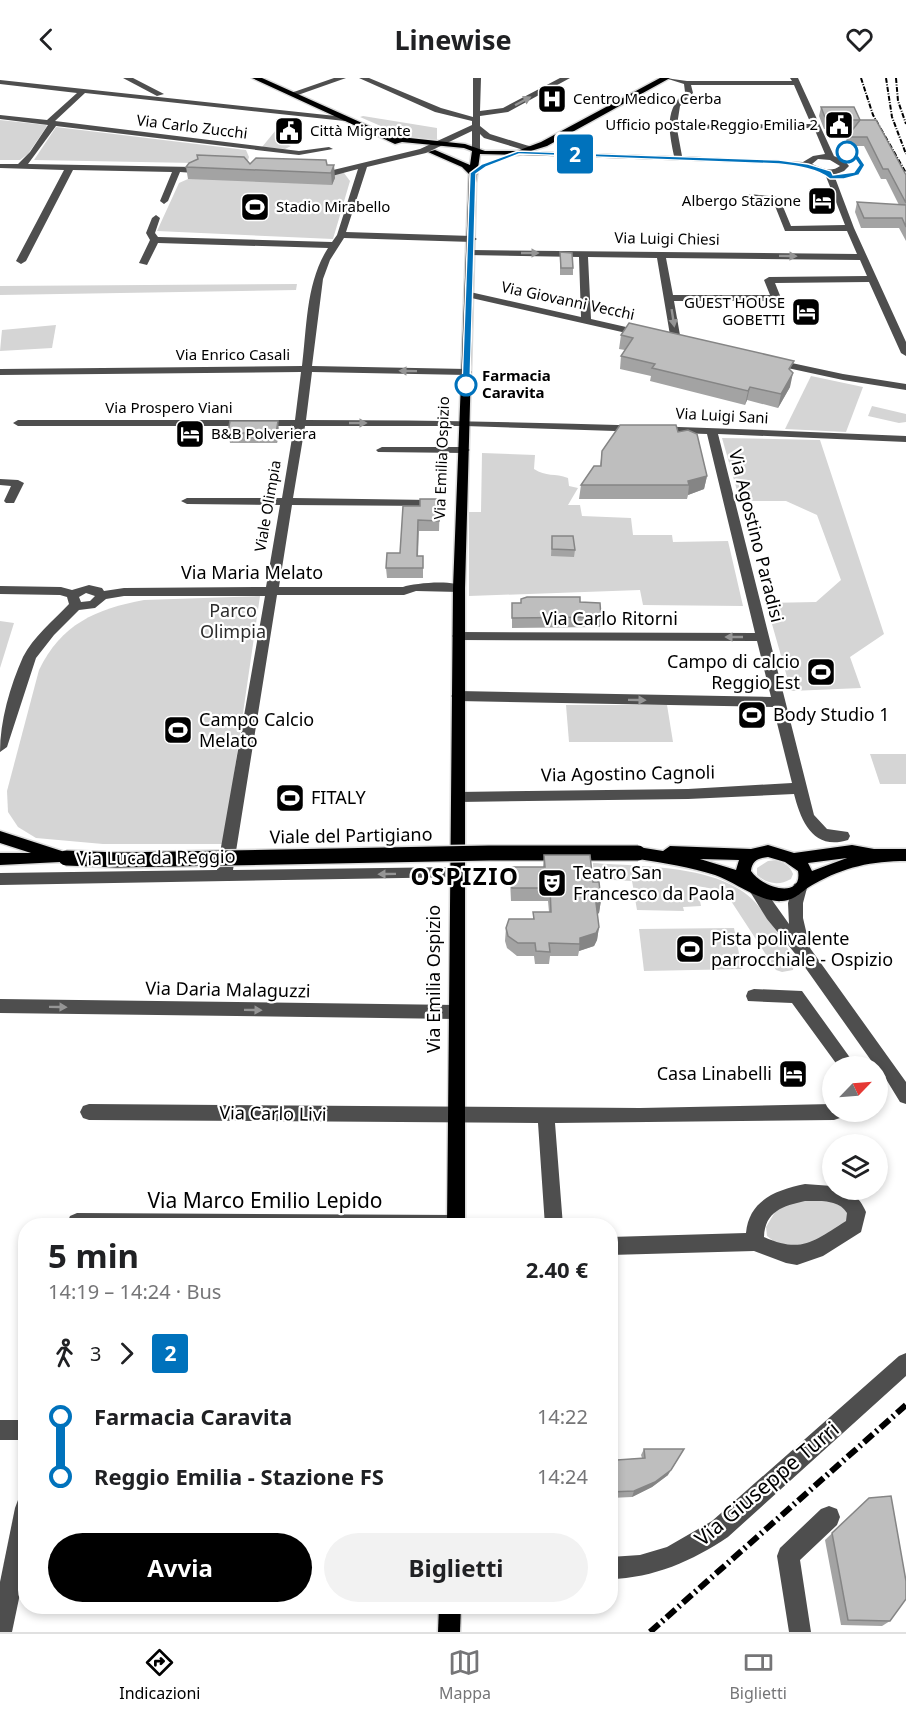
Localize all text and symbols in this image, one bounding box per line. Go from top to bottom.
text: Linewise [394,21,512,58]
icon: back [30,23,63,56]
icon: heart [843,23,876,56]
hospital icon: Centro Medico Cerba [536,83,568,115]
place label: Centro Medico Cerba [573,88,722,108]
one-way arrow [514,96,531,105]
street label: Via Carlo Zucchi [136,109,249,143]
public building icon: Ufficio postale Reggio Emilia 2 [823,109,855,141]
place label: Ufficio postale Reggio Emilia 2 [605,114,818,134]
public building icon: Città Migrante [273,115,305,147]
place label: Città Migrante [310,120,411,140]
line badge: 2 [556,134,594,174]
text: 2 [569,140,581,168]
unlabelled marker [836,141,858,163]
hotel icon: Albergo Stazione [806,185,838,217]
place label: Albergo Stazione [682,190,801,210]
sports icon: Stadio Mirabello [239,191,271,223]
place label: Stadio Mirabello [276,196,390,216]
street label: Via Luigi Chiesi [614,227,720,249]
one-way arrow [520,248,539,258]
one-way arrow [778,251,797,261]
street label: Via Giovanni Vecchi [500,276,637,324]
place label: GUEST HOUSE GOBETTI [684,292,785,329]
hotel icon: GUEST HOUSE GOBETTI [790,296,822,328]
one-way arrow [668,309,677,328]
street label: Via Enrico Casali [176,344,290,364]
place label: Farmacia Caravita [482,365,551,402]
one-way arrow [399,366,418,376]
marker: Farmacia Caravita [455,374,477,396]
street label: Via Emilia Ospizio [429,396,453,520]
street label: Via Prospero Viani [105,397,233,417]
street label: Via Luigi Sani [675,403,769,427]
hotel icon: B&B Polveriera [174,418,206,450]
one-way arrow [349,418,368,428]
place label: B&B Polveriera [211,423,316,443]
street label: Via Agostino Paradisi [724,447,790,625]
street label: Viale Olimpia [249,459,285,553]
street label: Via Maria Melato [181,560,323,584]
park label: Parco Olimpia [200,598,266,643]
street label: Via Carlo Ritorni [542,606,678,630]
one-way arrow [725,632,744,642]
place label: Campo di calcio Reggio Est [667,649,800,694]
sports icon: Campo di calcio Reggio Est [805,656,837,688]
one-way arrow [627,695,646,705]
sports icon: Body Studio 1 [736,699,768,731]
place label: Body Studio 1 [773,702,890,726]
place label: Campo Calcio Melato [199,707,314,752]
sports icon: Campo Calcio Melato [162,714,194,746]
street label: Via Agostino Cagnoli [541,759,715,787]
sports icon: FITALY [274,782,306,814]
place label: FITALY [311,785,367,809]
street label: Viale del Partigiano [269,822,433,848]
street label: Via Luca da Reggio [76,844,236,870]
district label: OSPIZIO [410,859,520,892]
place label: Teatro San Francesco da Paola [573,860,735,905]
theatre icon: Teatro San Francesco da Paola [536,867,568,899]
one-way arrow [377,869,396,878]
street label: Via Emilia Ospizio [421,905,445,1053]
place label: Pista polivalente parrocchiale - Ospizio [711,926,893,971]
sports icon: Pista polivalente parrocchiale - Ospizio [674,933,706,965]
street label: Via Daria Malaguzzi [145,976,311,1002]
one-way arrow [49,1002,68,1012]
one-way arrow [244,1005,263,1014]
north arrow [822,1056,888,1122]
map controls [822,1056,888,1200]
hotel icon: Casa Linabelli [777,1058,809,1090]
place label: Casa Linabelli [657,1061,772,1085]
street label: Via Carlo Livi [219,1100,327,1126]
button: layers [822,1134,888,1200]
street label: Via Marco Emilio Lepido [147,1186,383,1214]
text: 5 min [48,1233,139,1278]
text: 2.40 € [526,1254,588,1284]
text: 14:19 – 14:24 · Bus [48,1278,221,1305]
icon: walk [48,1337,81,1370]
icon: forward [110,1337,143,1370]
text: 2 [164,1339,176,1367]
text: 3 [90,1340,101,1367]
text: Farmacia Caravita [94,1401,292,1431]
text: 14:22 [537,1403,588,1430]
street label: Via Giuseppe Turri [688,1415,844,1552]
text: Reggio Emilia - Stazione FS [94,1461,384,1491]
text: 14:24 [537,1463,588,1490]
button: Avvia [48,1533,312,1602]
button: Biglietti [324,1533,588,1602]
tab: Indicazioni [119,1646,200,1704]
tab: Mappa [439,1646,491,1704]
tab: Biglietti [729,1646,787,1704]

